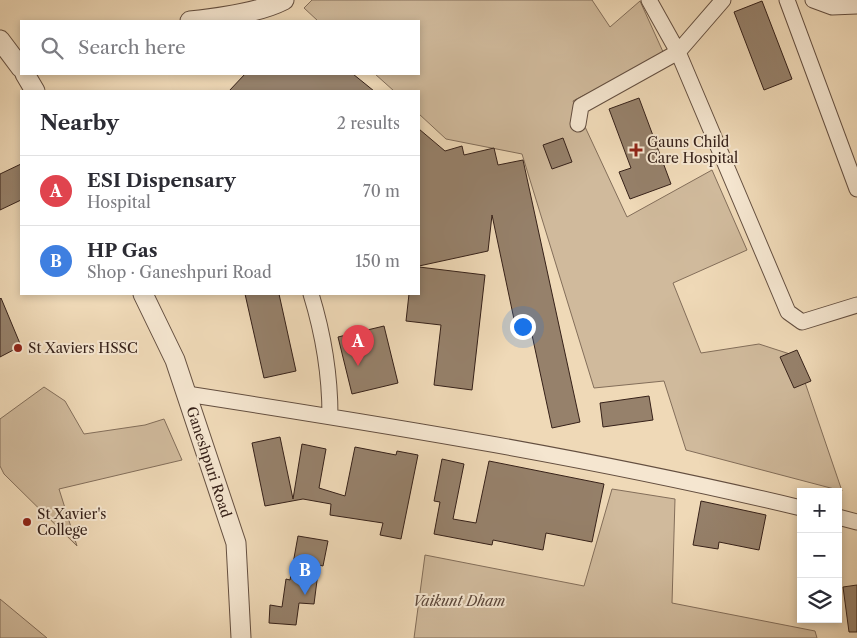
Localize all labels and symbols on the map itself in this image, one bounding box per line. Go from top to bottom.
place label: Gauns Child Care Hospital [647,133,738,167]
marker: Gauns Child Care Hospital [629,143,643,157]
your location [510,314,536,340]
pin: A [342,325,374,366]
place label: St Xaviers HSSC [28,339,138,357]
marker: St Xaviers HSSC [12,342,24,354]
street label: Ganeshpuri Road [183,404,236,520]
place label: St Xavier's College [37,505,106,539]
marker: St Xavier's College [21,516,33,528]
pin: B [289,554,321,595]
park label: Vaikunt Dham [413,592,505,610]

